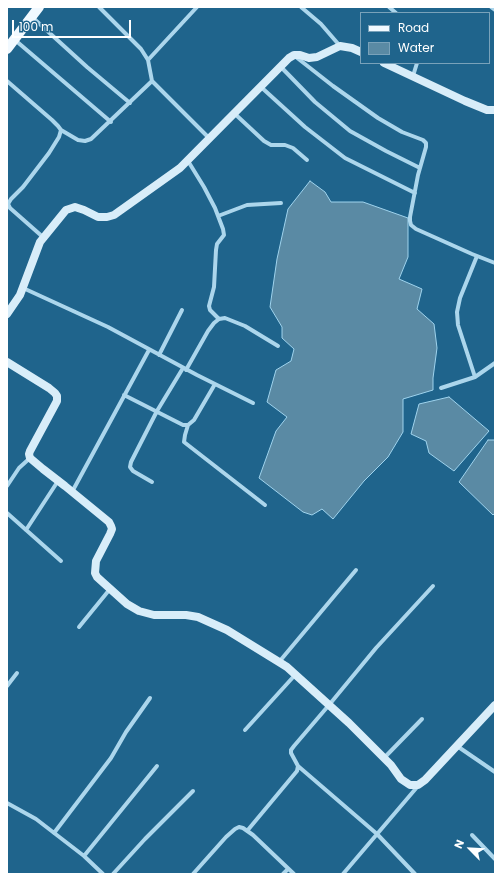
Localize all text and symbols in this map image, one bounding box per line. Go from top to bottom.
scale bar [14,12,133,38]
legend [360,12,490,64]
text: 100 m [19,18,53,35]
text: Road [398,19,429,36]
text: Water [398,39,434,56]
north arrow [450,829,490,869]
text: N [450,837,468,851]

